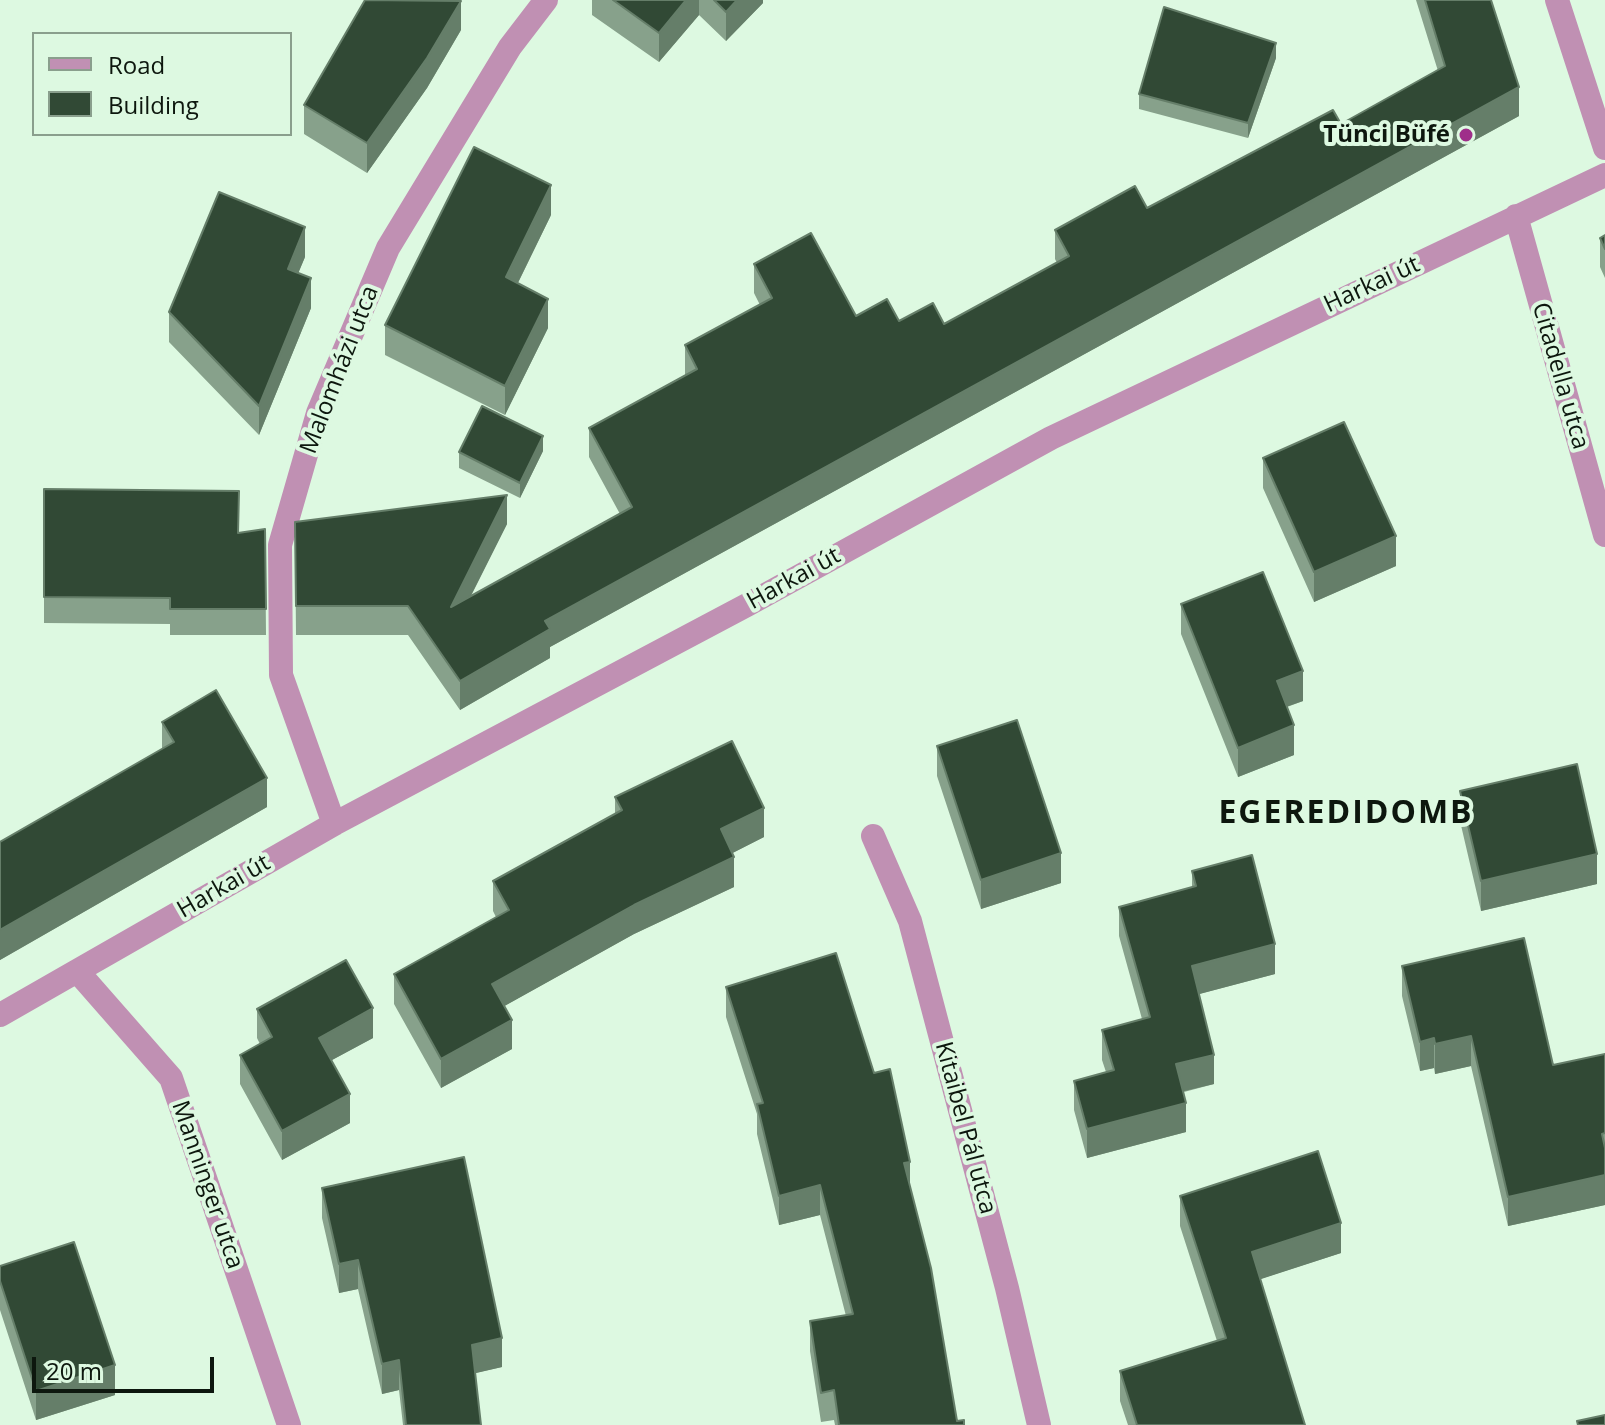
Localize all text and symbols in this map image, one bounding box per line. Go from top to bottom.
legend [32,32,292,136]
text: Road [108,48,165,81]
text: Building [108,88,199,121]
place label: Tünci Büfé [1323,121,1450,149]
marker: Tünci Büfé [1457,126,1475,144]
street label: Harkai út [1320,250,1424,320]
street label: Malomházi utca [295,282,385,458]
street label: Citadella utca [1525,299,1595,453]
street label: Harkai út [742,542,846,616]
district label: EGEREDIDOMB [1218,795,1474,833]
street label: Harkai út [172,849,276,925]
street label: Kitaibel Pál utca [928,1039,1002,1217]
street label: Manninger utca [165,1097,249,1273]
scale bar [36,1341,218,1391]
text: 20 m [46,1354,102,1387]

